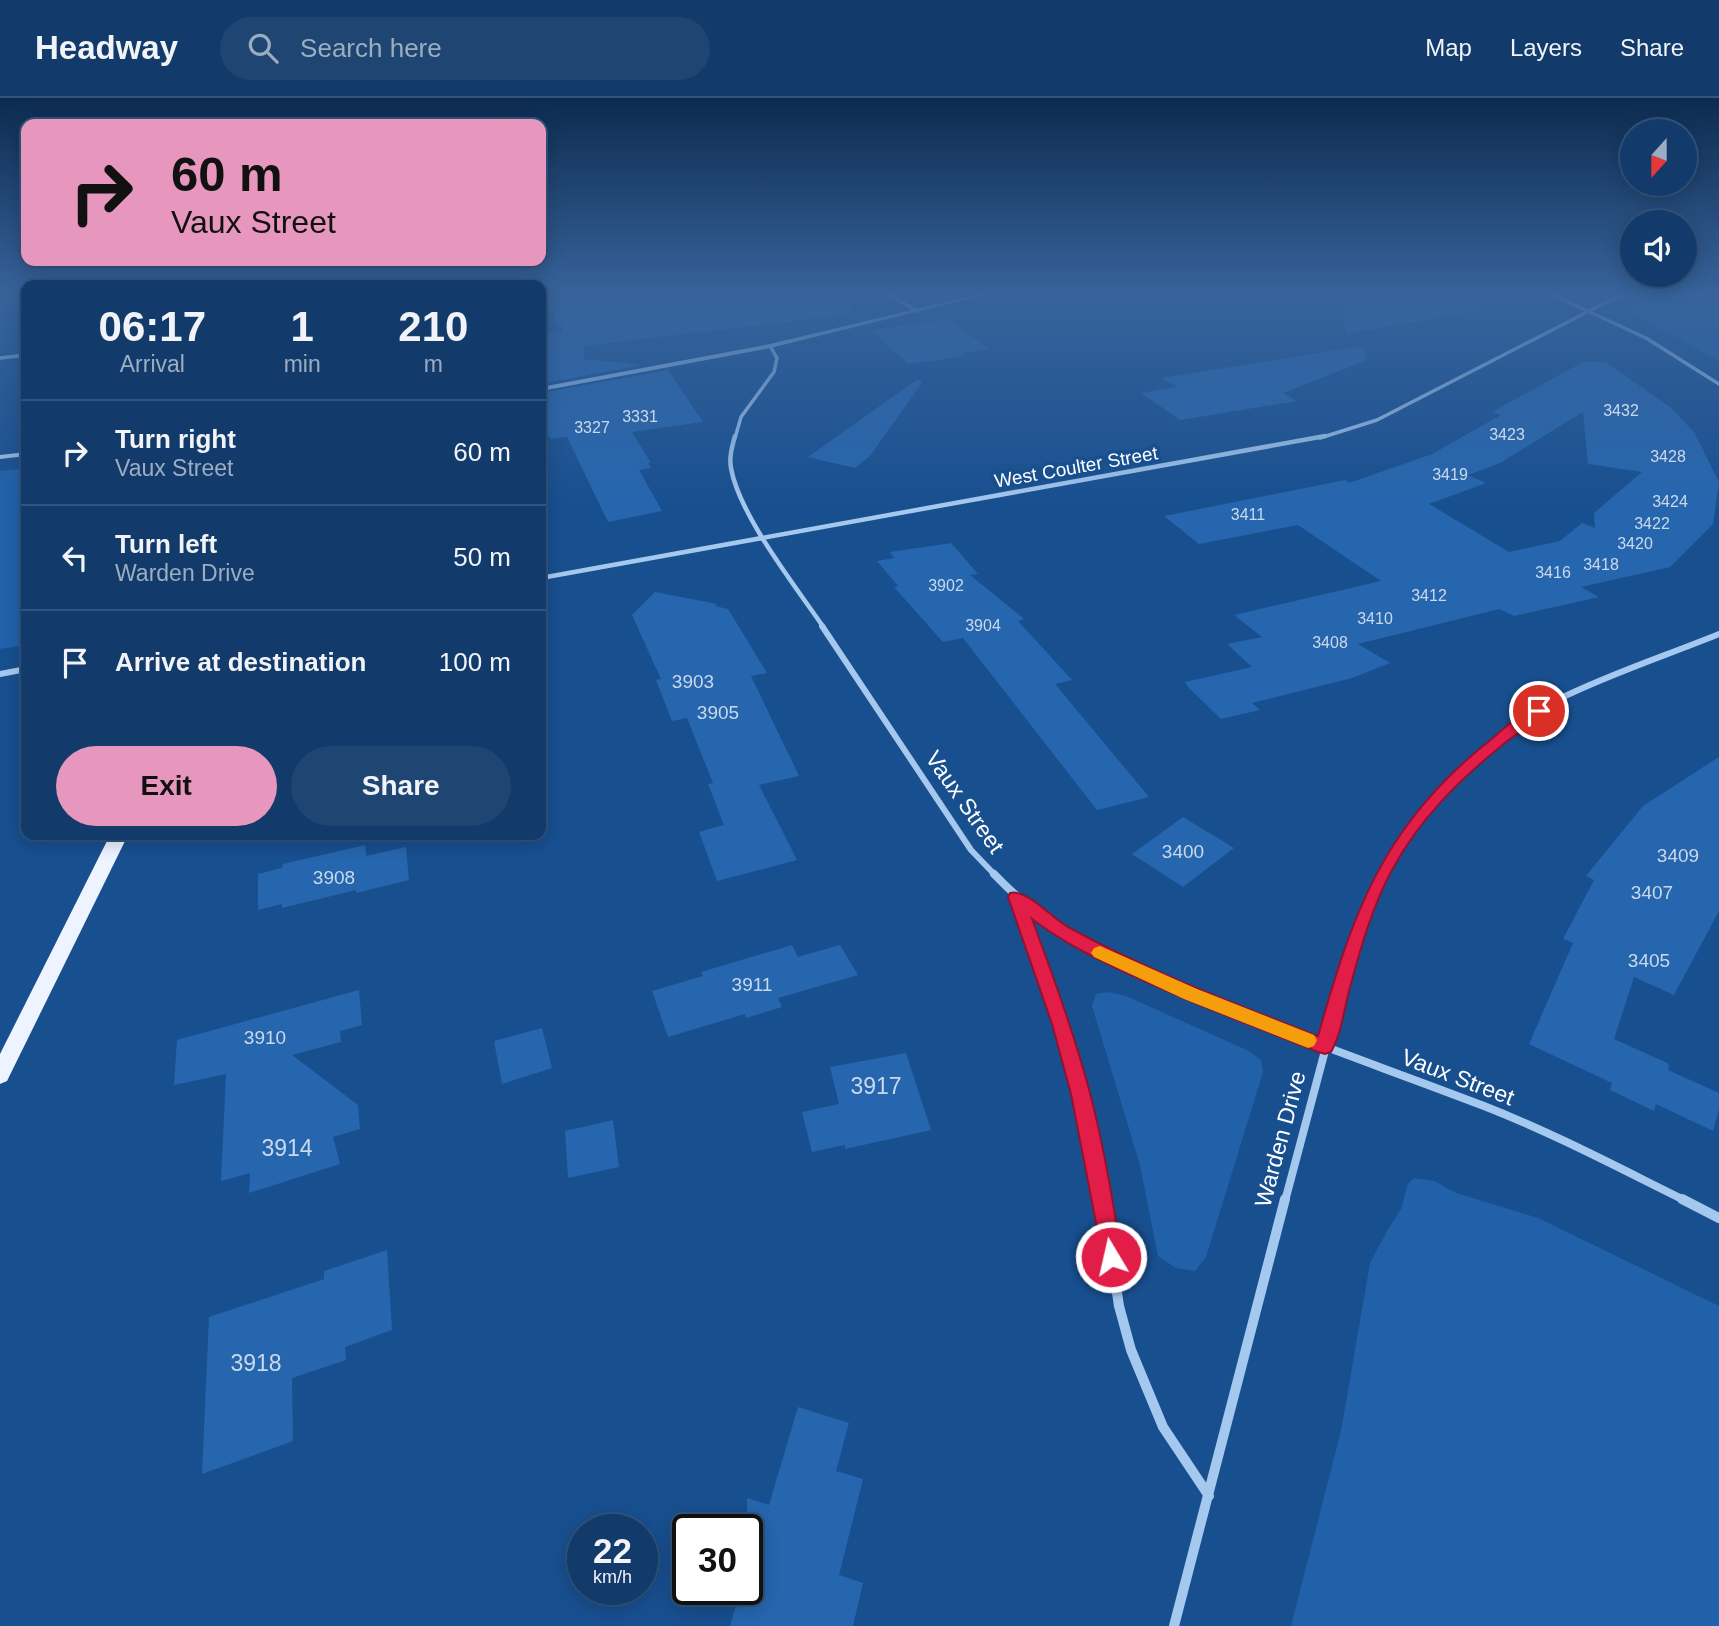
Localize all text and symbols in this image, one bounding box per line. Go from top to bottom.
search box [220,17,710,80]
text: Headway [35,29,178,66]
icon: search [244,29,282,67]
text: Search here [300,33,442,63]
text: Map [1425,34,1472,61]
text: Layers [1510,34,1582,61]
text: Share [1620,34,1684,61]
north arrow [1620,119,1698,196]
map controls [1620,119,1697,287]
icon: right [56,147,147,238]
text: 60 m [171,147,283,201]
text: Vaux Street [171,204,336,240]
button: sound [1620,210,1697,287]
text: 06:17 [99,303,206,350]
text: 1 [290,303,314,350]
text: 210 [398,303,468,350]
text: Arrival [120,351,185,377]
text: min [284,351,321,377]
text: m [424,351,443,377]
house number: 3432 [1603,402,1639,419]
house number: 3331 [622,408,658,425]
house number: 3327 [574,419,610,436]
text: Turn right [115,424,236,454]
house number: 3423 [1489,426,1525,443]
icon: right [56,434,94,472]
text: 60 m [453,437,511,467]
street label: West Coulter Street [993,442,1160,492]
house number: 3428 [1650,448,1686,465]
text: Vaux Street [115,455,233,481]
house number: 3419 [1432,466,1468,483]
house number: 3424 [1652,493,1688,510]
house number: 3411 [1231,506,1265,523]
house number: 3422 [1634,515,1670,532]
text: Turn left [115,529,217,559]
house number: 3420 [1617,535,1653,552]
icon: left [56,539,94,577]
text: 50 m [453,542,511,572]
house number: 3418 [1583,556,1619,573]
text: Warden Drive [115,560,255,586]
house number: 3416 [1535,564,1571,581]
house number: 3902 [928,577,964,594]
house number: 3412 [1411,587,1447,604]
house number: 3410 [1357,610,1393,627]
house number: 3904 [965,617,1001,634]
house number: 3408 [1312,634,1348,651]
icon: arrive [56,644,94,682]
text: Arrive at destination [115,647,366,677]
text: 100 m [439,647,511,677]
house number: 3903 [672,671,714,692]
pin [1509,681,1569,741]
icon: arrive [1520,692,1558,730]
house number: 3905 [697,702,739,723]
button: Exit [56,746,277,826]
button: Share [291,746,511,826]
street label: Vaux Street [920,746,1010,858]
house number: 3400 [1162,841,1204,862]
house number: 3409 [1657,845,1699,866]
house number: 3908 [313,867,355,888]
house number: 3407 [1631,882,1673,903]
house number: 3405 [1628,950,1670,971]
house number: 3911 [732,974,772,995]
house number: 3910 [244,1027,286,1048]
street label: Vaux Street [1398,1044,1519,1111]
street label: Warden Drive [1249,1068,1311,1210]
house number: 3917 [850,1073,902,1099]
house number: 3914 [261,1135,313,1161]
position arrow [1074,1220,1148,1294]
house number: 3918 [230,1350,282,1376]
speed limit sign: 30 [672,1514,763,1605]
text: 22 [593,1531,632,1570]
text: km/h [593,1567,632,1587]

